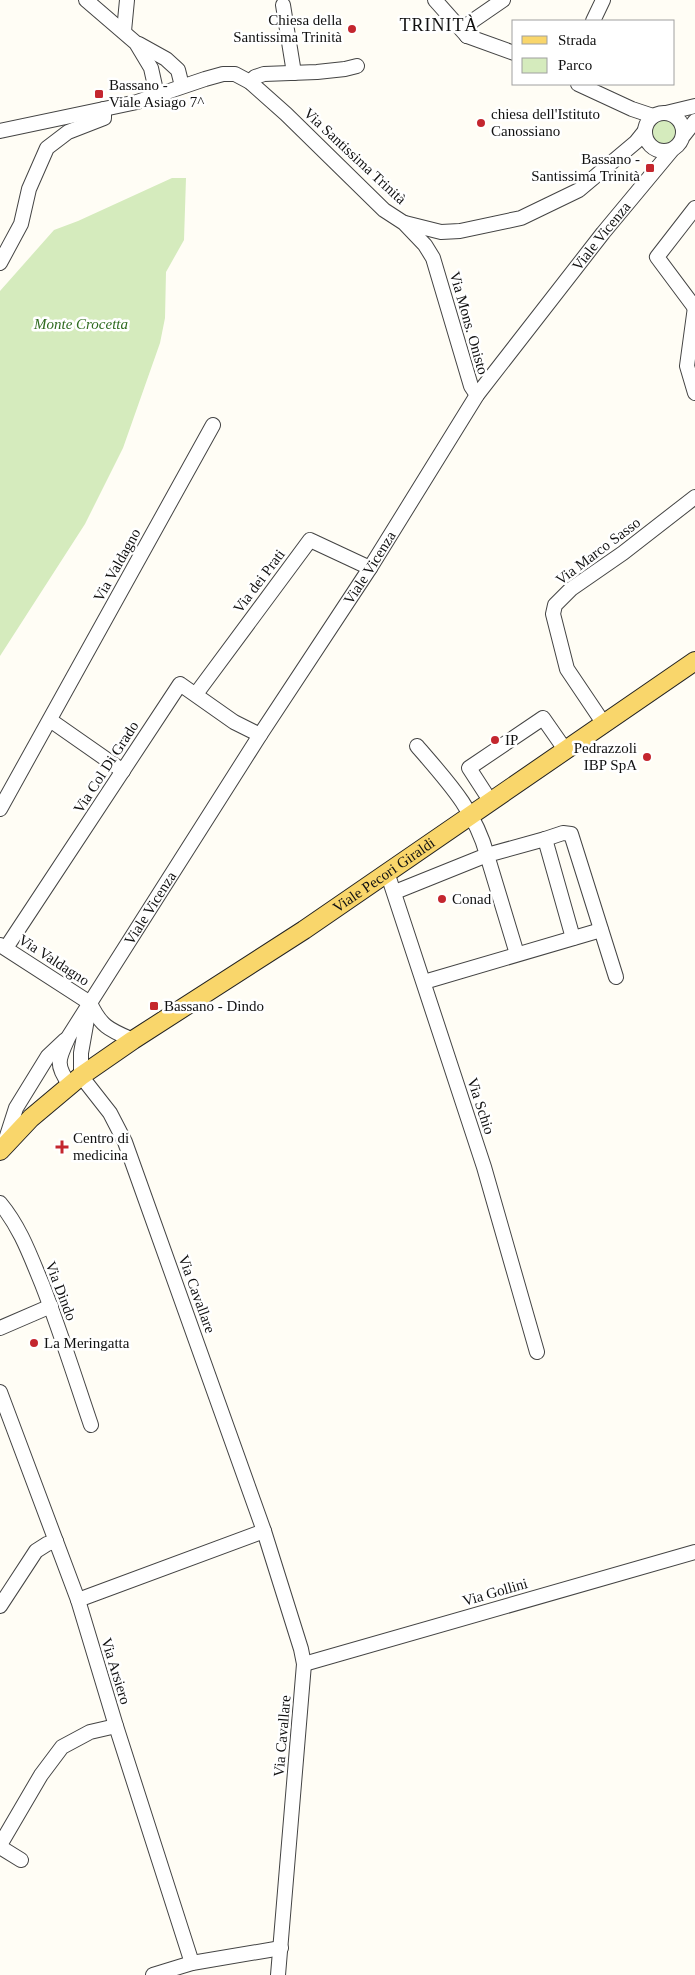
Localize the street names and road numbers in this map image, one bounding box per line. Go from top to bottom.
street label: Via Santissima Trinità [301,105,409,208]
street label: Viale Vicenza [569,198,634,274]
street label: Via Mons. Onisto [447,270,491,376]
street label: Via Marco Sasso [553,514,643,588]
street label: Via Valdagno [90,526,144,604]
street label: Viale Vicenza [340,528,399,607]
street label: Via dei Prati [230,546,288,616]
street label: Via Col Di Grado [70,718,142,816]
street label: Viale Pecori Giraldi [330,835,438,916]
street label: Viale Vicenza [121,868,179,948]
street label: Via Valdagno [16,931,92,989]
street label: Via Schio [464,1076,498,1136]
street label: Via Cavallare [175,1253,219,1336]
street label: Via Dindo [42,1259,80,1323]
street label: Via Gollini [461,1575,529,1609]
street label: Via Arsiero [98,1636,134,1706]
street label: Via Cavallare [270,1694,294,1778]

